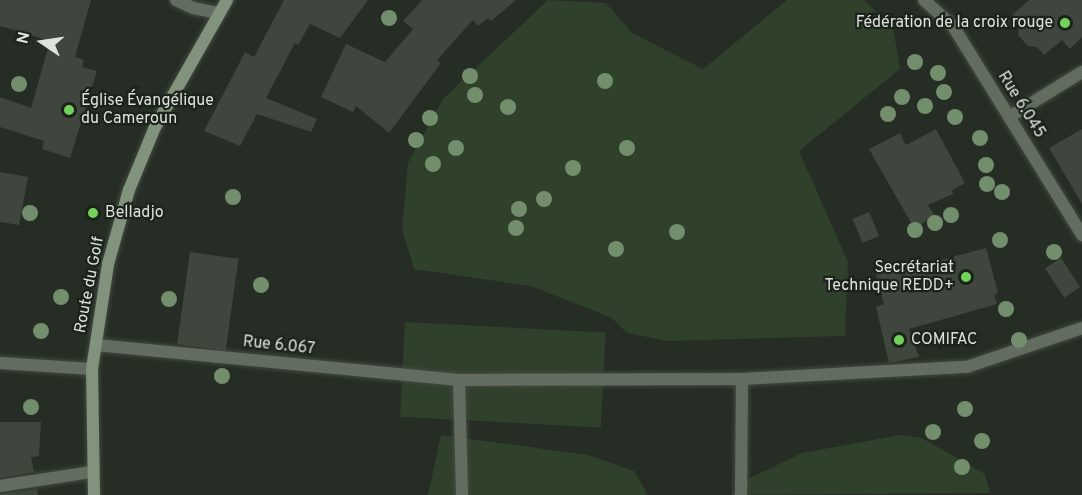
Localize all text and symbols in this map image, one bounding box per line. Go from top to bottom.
north arrow [12,12,72,72]
place label: Fédération de la croix rouge [856,13,1053,33]
marker: Fédération de la croix rouge [1058,16,1072,30]
text: N [13,30,35,46]
street label: Rue 6.045 [993,68,1049,142]
place label: Église Évangélique du Cameroun [81,91,214,129]
marker: Église Évangélique du Cameroun [62,103,76,117]
place label: Belladjo [105,203,164,223]
marker: Belladjo [86,206,100,220]
street label: Route du Golf [71,235,109,335]
place label: Secrétariat Technique REDD+ [824,258,954,296]
marker: Secrétariat Technique REDD+ [959,270,973,284]
place label: COMIFAC [911,330,977,350]
street label: Rue 6.067 [242,333,316,359]
marker: COMIFAC [892,333,906,347]

